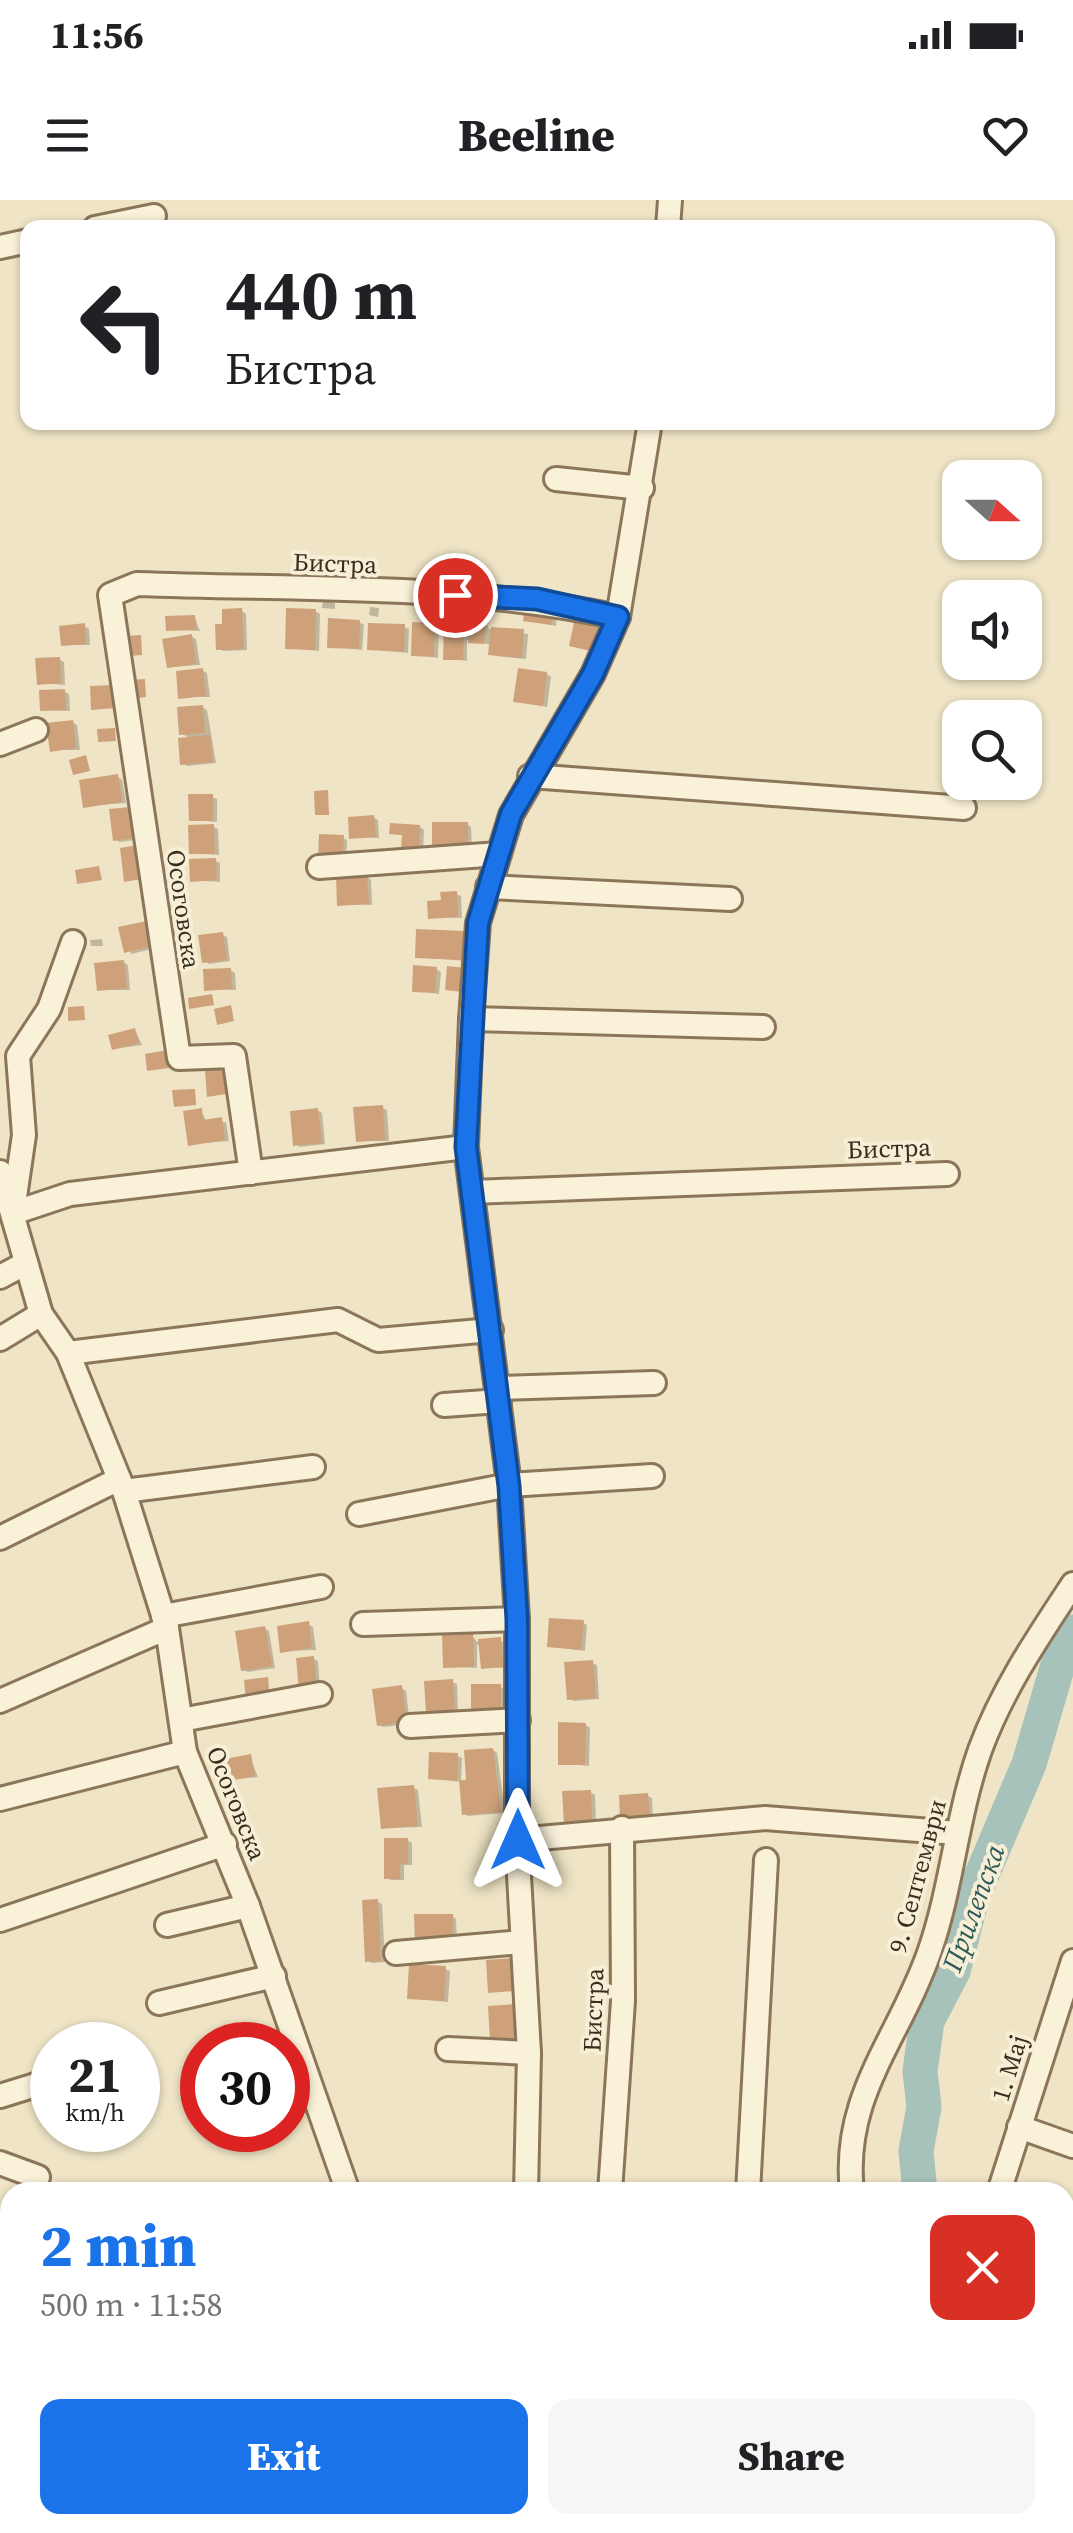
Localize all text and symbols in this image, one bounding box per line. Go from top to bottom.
text: 11:56 [50,9,144,61]
text: Beeline [458,104,615,166]
icon: menu [40,108,95,163]
icon: heart [978,108,1033,163]
text: 440 m [225,246,417,342]
icon: left [60,260,190,390]
text: Бистра [225,337,376,399]
north arrow [942,460,1042,560]
map controls [942,460,1042,800]
street label: Бистра [292,545,378,581]
pin [413,553,498,638]
icon: arrive [428,568,483,623]
button: sound [942,580,1042,680]
button: search [942,700,1042,800]
street label: Осоговска [159,847,209,971]
street label: Бистра [846,1130,932,1166]
street label: Осоговска [199,1741,275,1865]
position arrow [466,1788,570,1892]
street label: 9. Септември [880,1795,954,1957]
water label: Прилепска [932,1839,1014,1978]
street label: Бистра [575,1967,611,2053]
speed limit sign: 30 [180,2022,310,2152]
street label: 1. Мај [983,2031,1035,2105]
text: 21 [68,2040,122,2109]
text: km/h [65,2095,125,2129]
text: 2 min [40,2204,196,2286]
button: close [930,2215,1035,2320]
text: 500 m · 11:58 [40,2283,222,2327]
button: Exit [40,2399,528,2514]
button: Share [548,2399,1035,2514]

